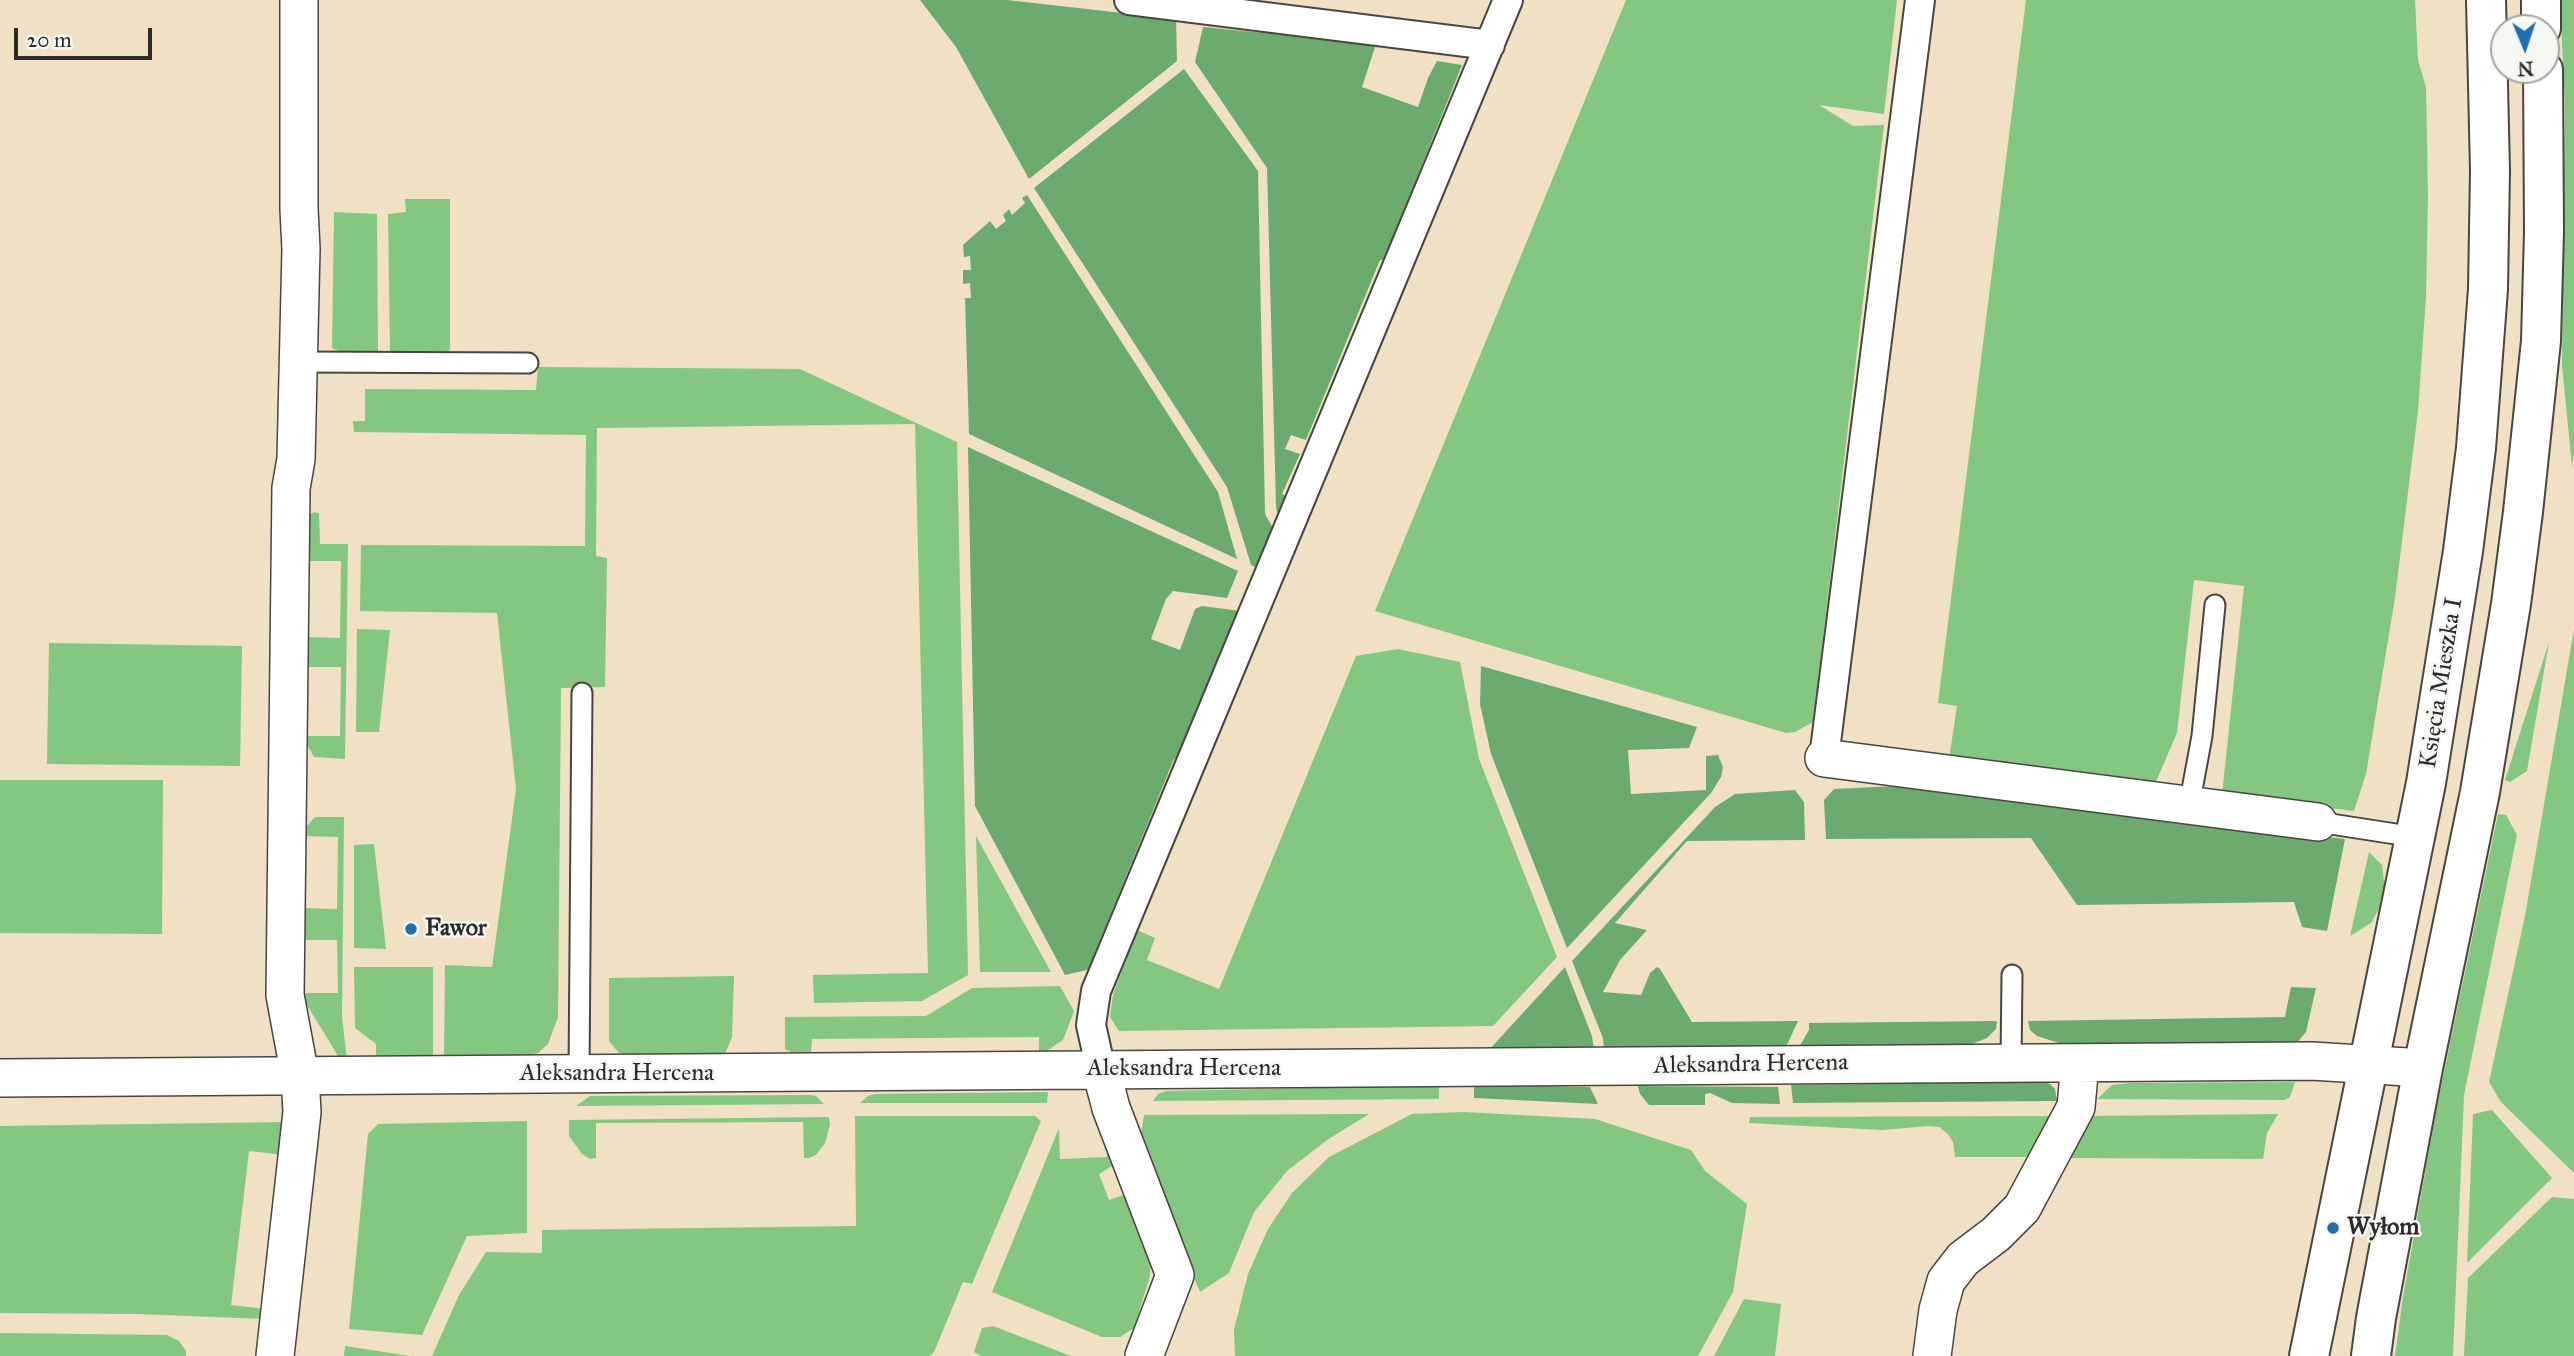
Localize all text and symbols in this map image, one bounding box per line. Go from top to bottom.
scale bar [18,14,156,58]
north arrow [2490,14,2560,84]
text: 20 m [27,27,72,53]
text: N [2517,57,2534,80]
street label: Księcia Mieszka I [2414,596,2470,770]
place label: Fawor [425,915,487,943]
marker: Fawor [403,921,419,937]
street label: Aleksandra Hercena [1654,1049,1848,1081]
street label: Aleksandra Hercena [1087,1055,1281,1083]
street label: Aleksandra Hercena [520,1060,714,1088]
place label: Wyłom [2347,1214,2419,1242]
marker: Wyłom [2325,1220,2341,1236]

